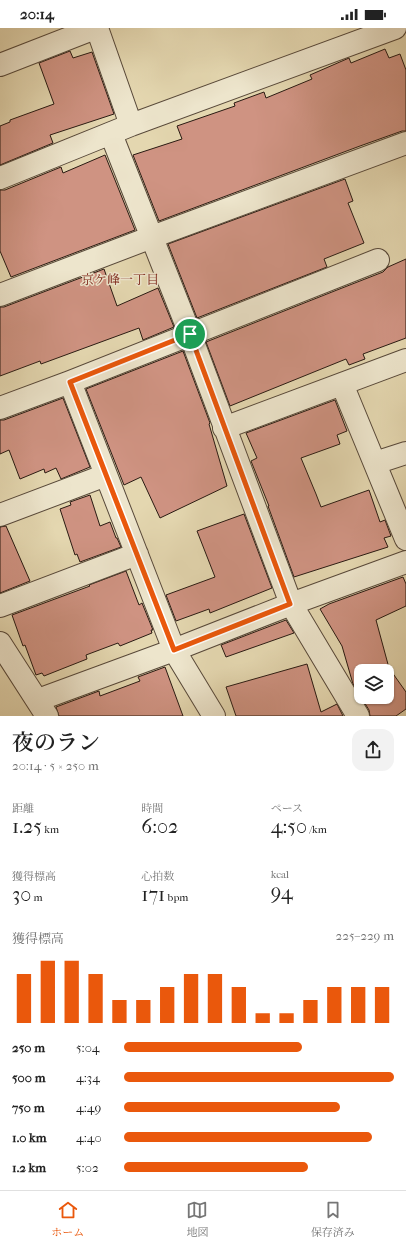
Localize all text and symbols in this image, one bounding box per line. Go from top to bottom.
text: 20:14 [20,5,54,23]
district label: 京ケ峰一丁目 [81,272,159,287]
pin [173,317,207,351]
icon: arrive [179,323,201,345]
map controls [354,664,394,704]
button: layers [354,664,394,704]
button: share [352,729,394,771]
text: 夜のラン [12,730,100,756]
text: 20:14 · 5 × 250 m [12,758,99,773]
text: 距離 [12,802,34,815]
text: 時間 [141,802,163,815]
text: ペース [271,802,303,815]
text: 1.25 [12,815,42,838]
text: 6:02 [141,815,178,838]
text: 4:50 [271,815,307,838]
text: km [42,823,59,836]
text: /km [307,823,327,836]
text: kcal [271,868,289,881]
text: 獲得標高 [12,870,56,883]
text: 心拍数 [141,870,174,883]
text: 94 [271,881,293,904]
text: 30 [12,883,31,906]
text: 171 [141,883,165,906]
text: m [31,891,43,904]
text: bpm [165,891,188,904]
text: 225–229 m [336,928,394,943]
text: 獲得標高 [12,931,64,946]
text: 250 m [12,1040,45,1055]
text: 5:04 [76,1040,99,1055]
text: 500 m [12,1070,46,1085]
text: 4:34 [76,1070,100,1085]
text: 750 m [12,1100,45,1115]
text: 4:49 [76,1100,101,1115]
text: 1.0 km [12,1130,47,1145]
text: 4:40 [76,1130,102,1145]
text: 1.2 km [12,1160,46,1175]
text: 5:02 [76,1160,99,1175]
tab: ホーム [51,1199,84,1239]
tab: 地図 [186,1199,208,1239]
tab: 保存済み [311,1199,355,1239]

